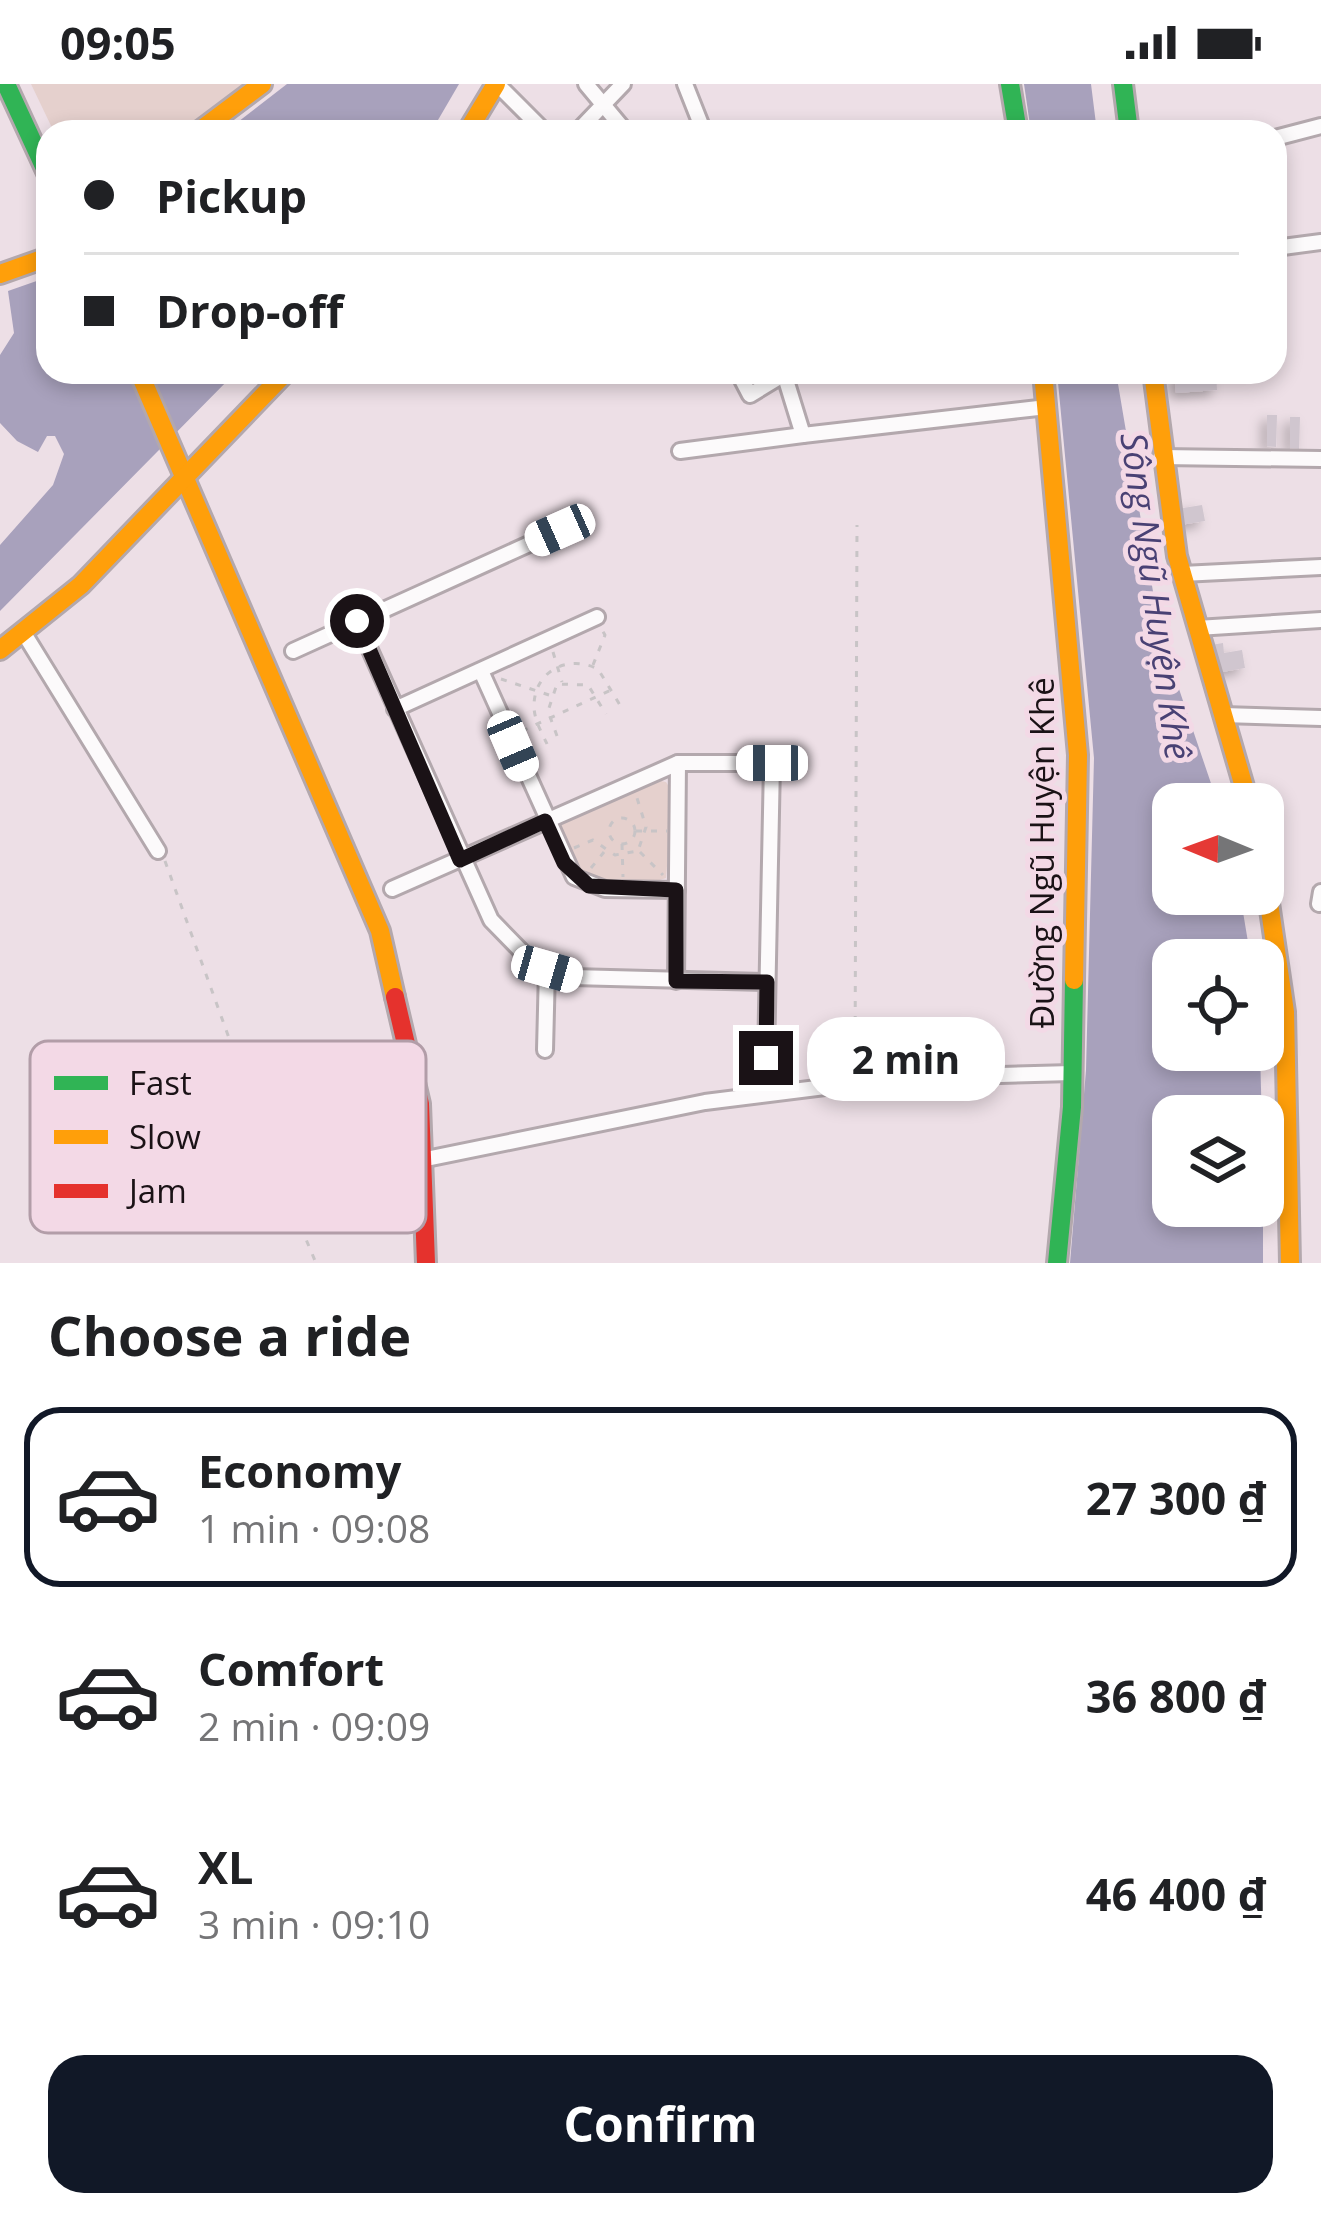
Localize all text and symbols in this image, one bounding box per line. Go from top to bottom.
text: 09:05 [60,12,176,73]
text: Pickup [156,165,307,226]
text: Drop-off [156,280,343,341]
water label: Sông Ngũ Huyện Khê [1109,429,1204,763]
car [520,499,600,561]
route start [330,594,384,648]
street label: Đường Ngũ Huyện Khê [1019,677,1064,1029]
car [482,706,544,786]
car [736,745,808,781]
north arrow [1152,783,1284,915]
map controls [1152,783,1284,1227]
button: locate [1152,939,1284,1071]
car [507,942,587,996]
callout: 2 min [808,1016,1006,1100]
route end [739,1031,793,1085]
text: 2 min [852,1032,960,1085]
legend [30,1041,426,1233]
text: Fast [129,1060,192,1105]
button: layers [1152,1095,1284,1227]
text: Slow [129,1114,201,1159]
text: Jam [126,1168,187,1213]
text: Choose a ride [48,1298,411,1372]
text: Economy [198,1440,401,1501]
icon: car [54,1443,162,1551]
text: 27 300 ₫ [1086,1467,1267,1528]
text: 1 min · 09:08 [198,1501,430,1554]
text: Comfort [198,1638,384,1699]
icon: car [54,1641,162,1749]
text: 36 800 ₫ [1086,1665,1267,1726]
text: 2 min · 09:09 [198,1699,430,1752]
text: XL [198,1836,253,1897]
icon: car [54,1839,162,1947]
text: 46 400 ₫ [1086,1863,1267,1924]
text: 3 min · 09:10 [198,1897,430,1950]
button: Confirm [48,2055,1273,2193]

